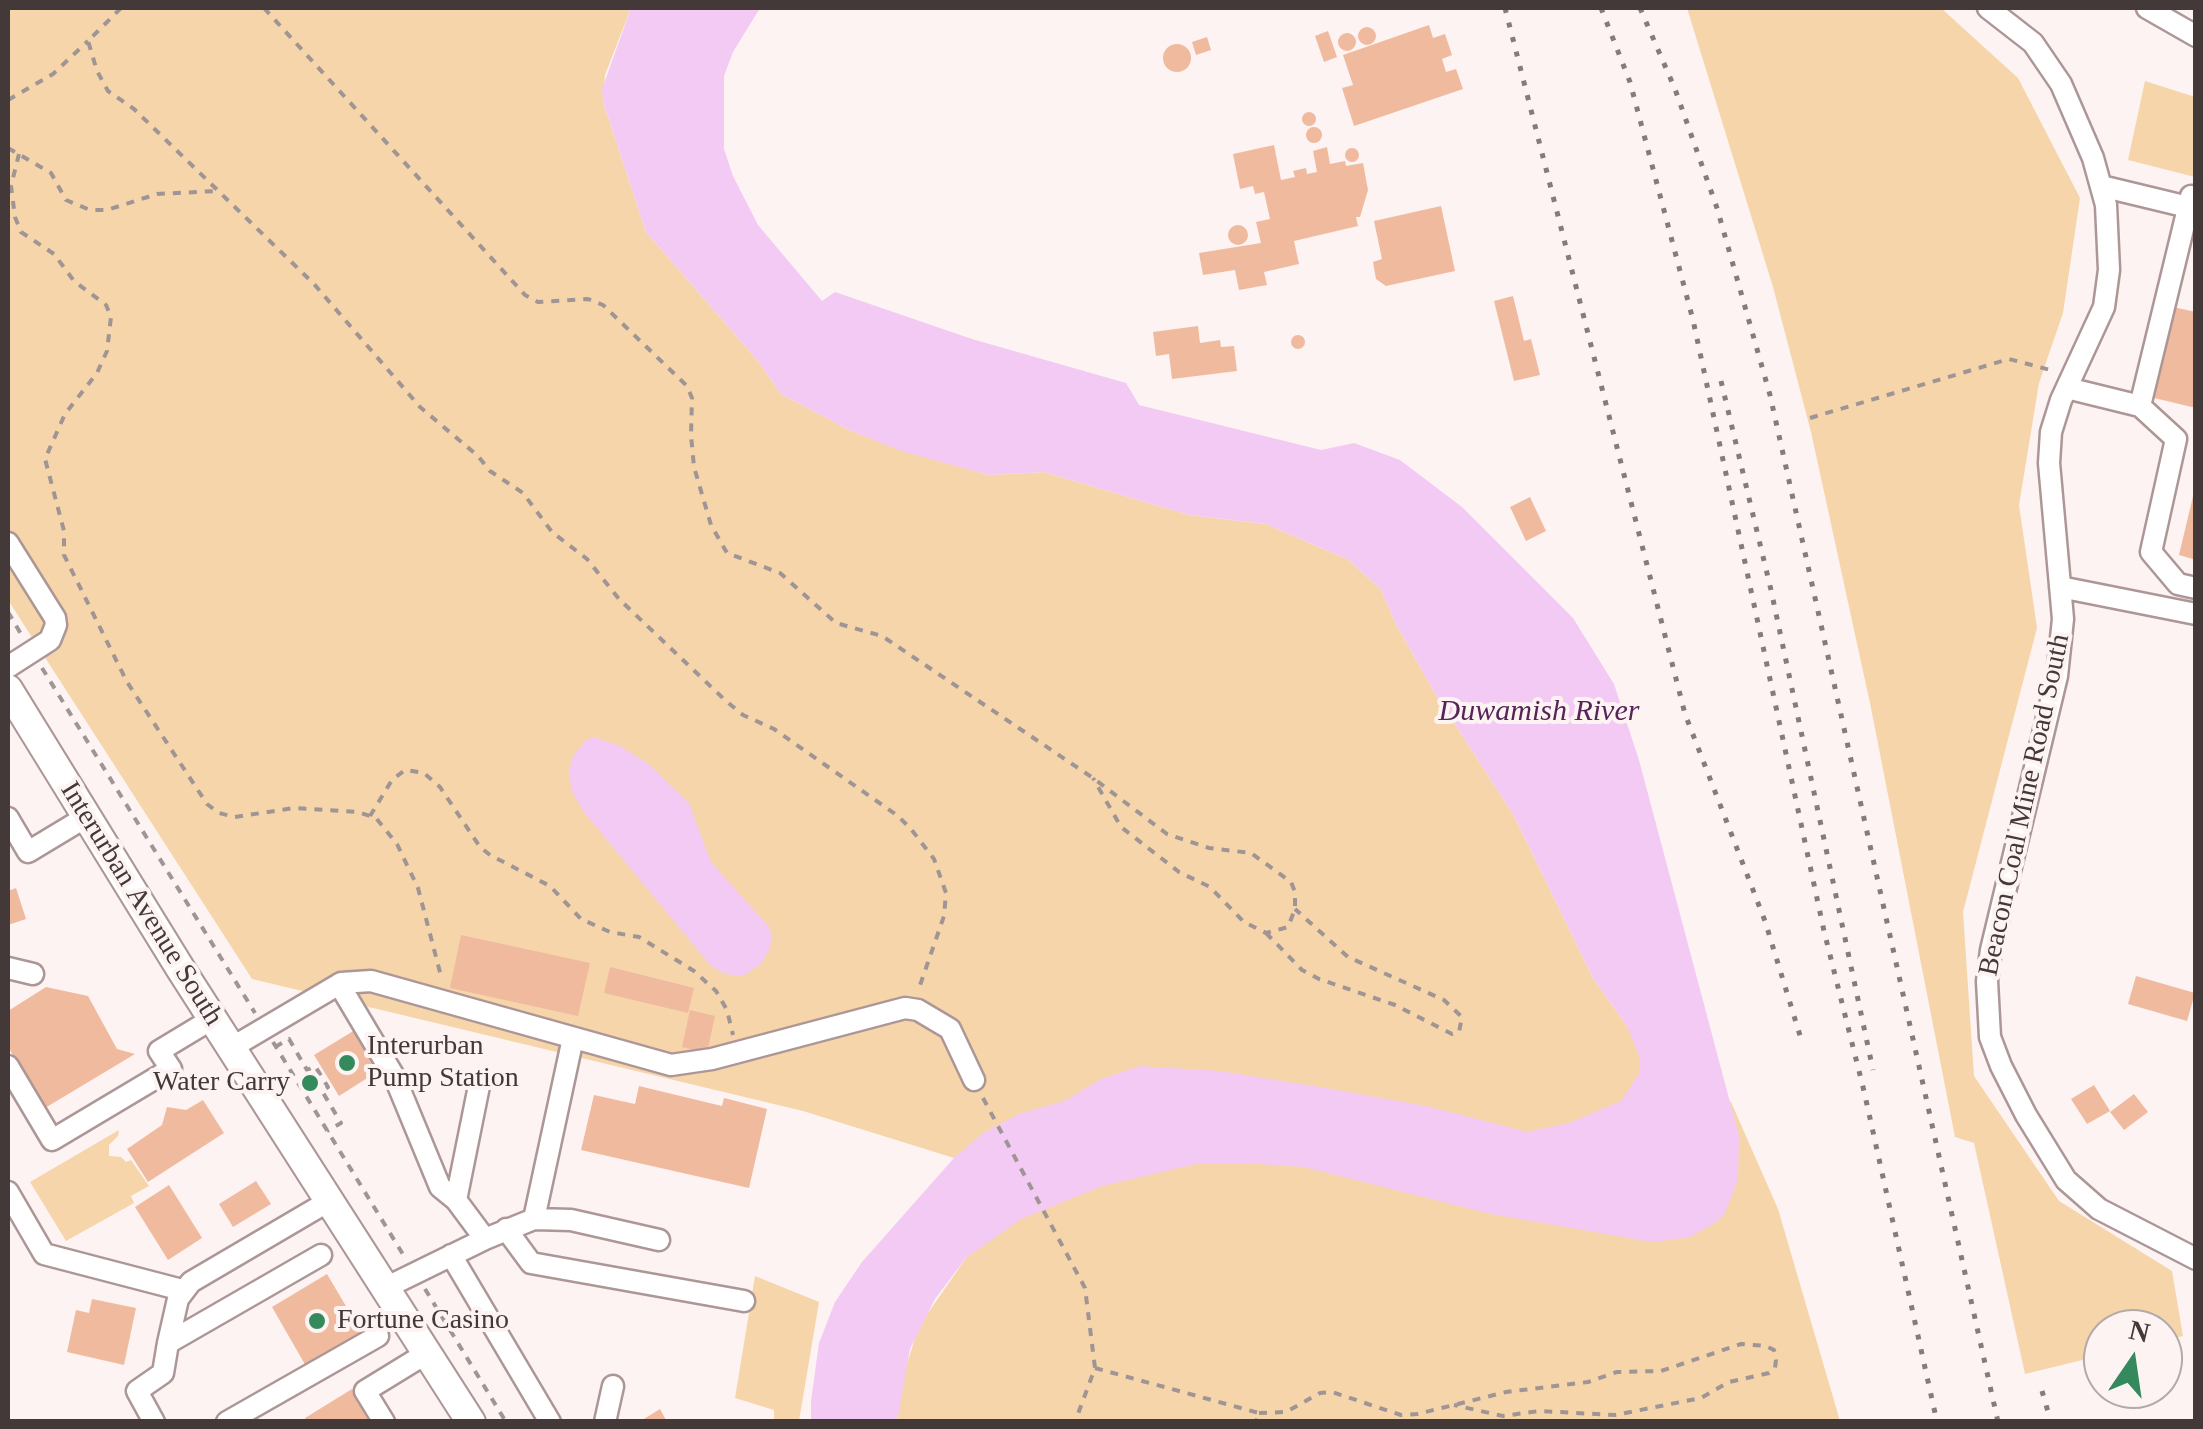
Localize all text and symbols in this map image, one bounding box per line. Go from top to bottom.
street label: Beacon Coal Mine Road South [1972,631,2078,979]
water label: Duwamish River [1439,694,1639,730]
street label: Interurban Avenue South [52,776,230,1032]
place label: Interurban Pump Station [367,1030,519,1096]
marker: Interurban Pump Station [336,1052,358,1074]
place label: Water Carry [153,1066,290,1100]
marker: Water Carry [299,1072,321,1094]
place label: Fortune Casino [337,1304,509,1338]
north arrow [2083,1309,2183,1409]
marker: Fortune Casino [306,1310,328,1332]
text: N [2126,1314,2153,1349]

